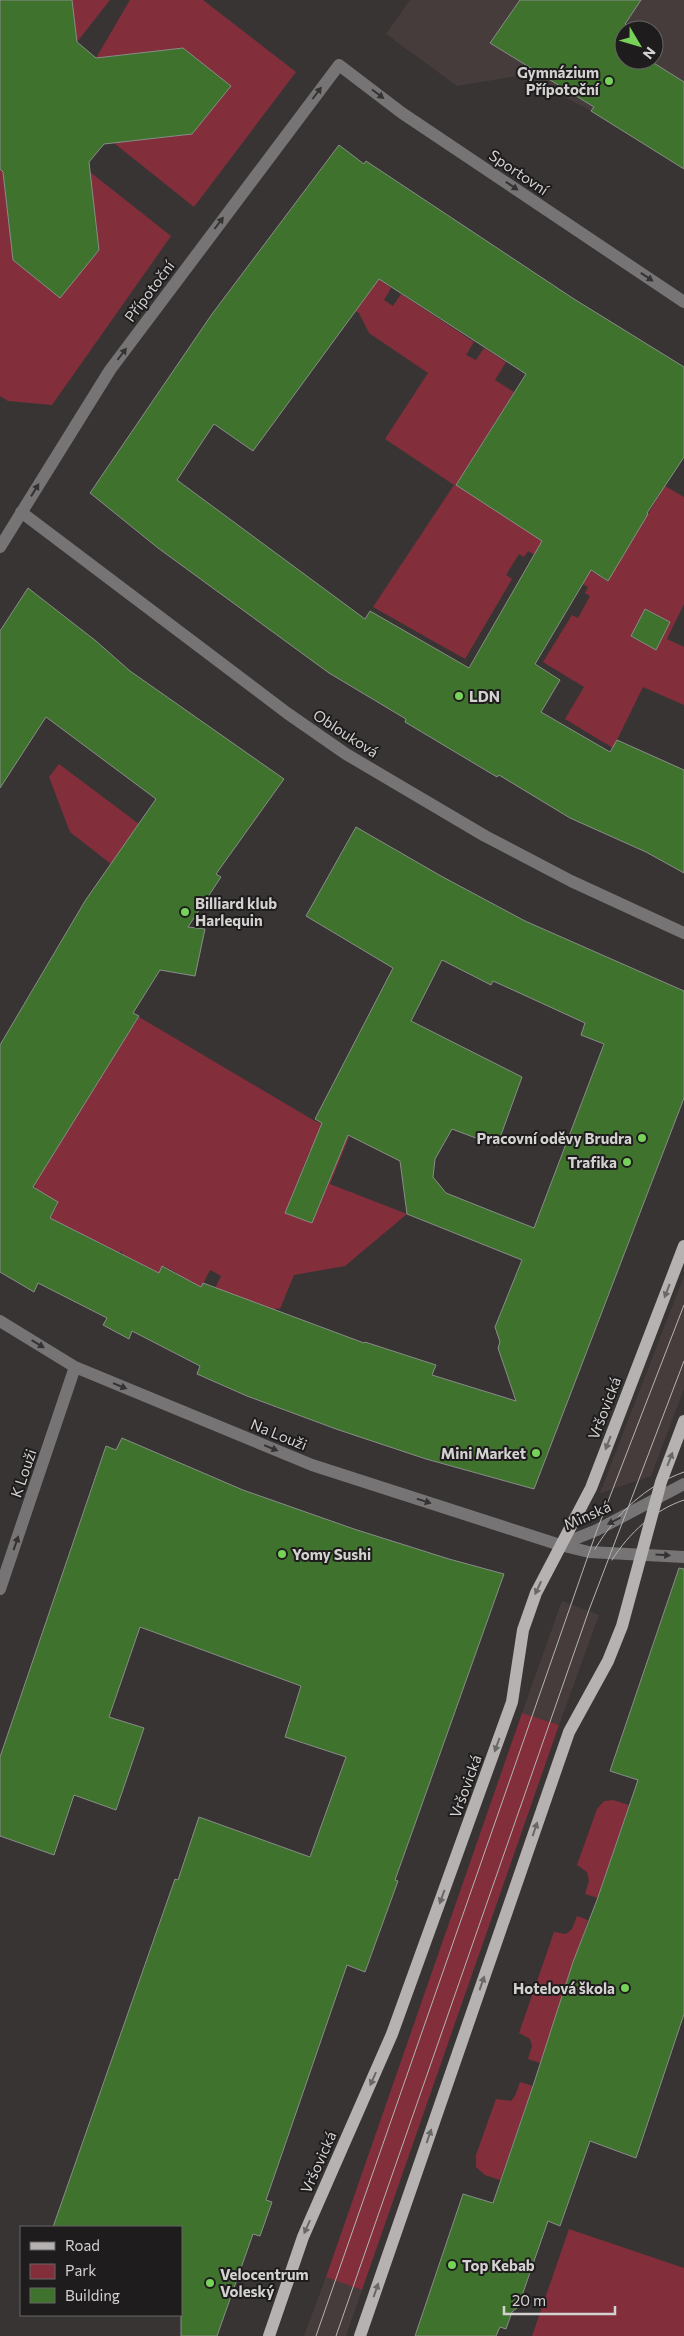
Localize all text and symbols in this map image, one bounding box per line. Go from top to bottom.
north arrow [614,20,664,70]
text: N [640,44,660,63]
place label: Gymnázium Přípotoční [517,63,600,98]
marker: Gymnázium Přípotoční [603,75,615,87]
one-way arrow [311,87,322,100]
one-way arrow [371,89,384,100]
street label: Sportovní [486,146,553,199]
one-way arrow [505,181,518,191]
one-way arrow [214,217,225,230]
street label: Přípotoční [120,256,178,325]
one-way arrow [640,272,653,282]
one-way arrow [117,348,128,361]
one-way arrow [30,484,39,497]
place label: LDN [469,687,500,705]
marker: LDN [453,690,465,702]
street label: Oblouková [310,705,382,761]
place label: Billiard klub Harlequin [195,894,277,929]
marker: Billiard klub Harlequin [179,906,191,918]
place label: Pracovní oděvy Brudra [477,1129,632,1147]
marker: Pracovní oděvy Brudra [636,1132,648,1144]
place label: Trafika [567,1153,617,1171]
marker: Trafika [621,1156,633,1168]
one-way arrow [662,1284,670,1299]
one-way arrow [31,1340,44,1349]
street label: Vršovická [584,1374,624,1442]
one-way arrow [113,1382,128,1390]
street label: Na Louži [248,1415,310,1453]
one-way arrow [604,1436,612,1451]
place label: Mini Market [441,1444,526,1462]
one-way arrow [263,1445,278,1452]
street label: K Louži [6,1446,40,1500]
marker: Mini Market [530,1447,542,1459]
one-way arrow [667,1452,674,1467]
street label: Minská [561,1497,613,1533]
one-way arrow [417,1498,432,1506]
one-way arrow [607,1517,622,1525]
one-way arrow [13,1536,20,1551]
place label: Yomy Sushi [292,1545,371,1563]
marker: Yomy Sushi [276,1548,288,1560]
one-way arrow [655,1552,671,1560]
one-way arrow [534,1581,543,1596]
one-way arrow [493,1737,500,1752]
street label: Vršovická [445,1752,485,1820]
one-way arrow [531,1821,539,1836]
one-way arrow [438,1890,445,1905]
one-way arrow [479,1975,486,1990]
place label: Hotelová škola [513,1979,615,1997]
marker: Hotelová škola [619,1982,631,1994]
one-way arrow [368,2072,376,2086]
street label: Vršovická [296,2128,340,2196]
one-way arrow [426,2129,433,2144]
one-way arrow [303,2220,311,2234]
legend [20,2226,182,2316]
text: Road [65,2236,100,2254]
place label: Top Kebab [462,2256,535,2274]
marker: Top Kebab [446,2259,458,2271]
text: Park [65,2261,96,2279]
place label: Velocentrum Voleský [220,2265,309,2300]
marker: Velocentrum Voleský [204,2277,216,2289]
one-way arrow [372,2282,380,2297]
scale bar [504,2284,615,2316]
text: Building [65,2286,120,2304]
text: 20 m [512,2291,546,2309]

